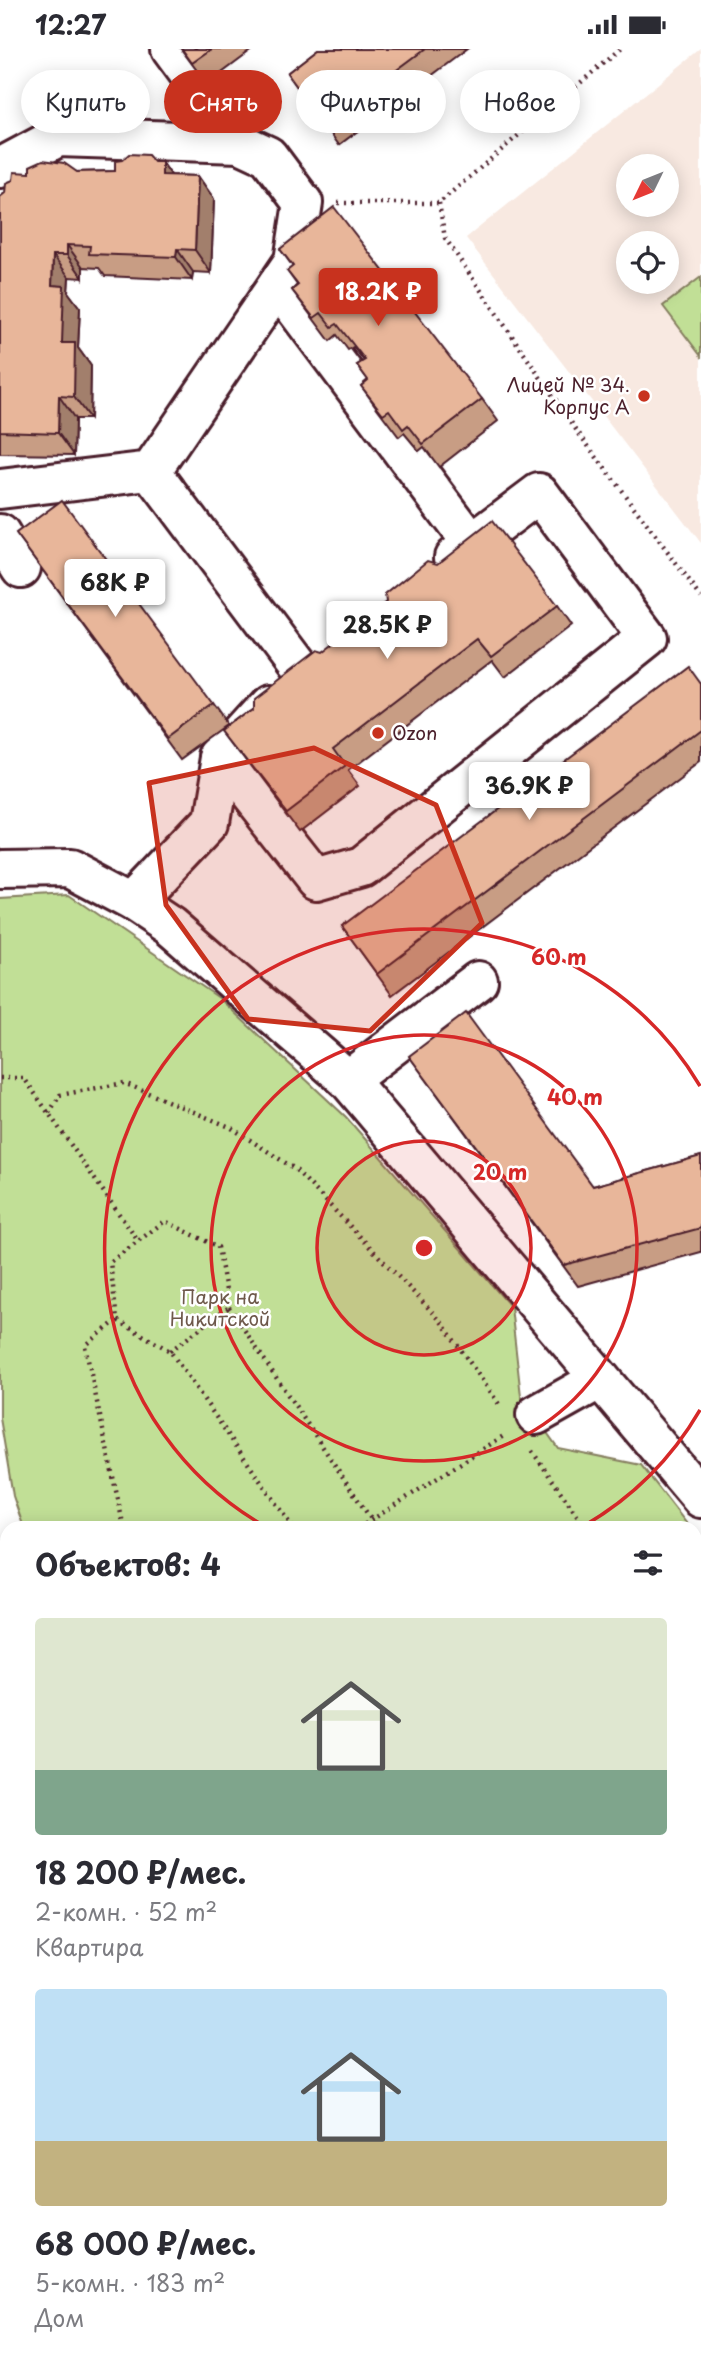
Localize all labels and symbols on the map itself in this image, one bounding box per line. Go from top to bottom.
north arrow [616,154,679,217]
pin: 18.2K ₽ [313,268,443,328]
place label: Лицей № 34. Корпус А [507,370,630,420]
marker: Лицей № 34. Корпус А [636,388,652,404]
pin: 68K ₽ [66,559,164,619]
pin: 28.5K ₽ [322,601,452,661]
place label: Ozon [392,718,437,746]
marker: Ozon [370,725,386,741]
pin: 36.9K ₽ [464,763,594,822]
text: 60 m [531,940,587,972]
text: 40 m [547,1080,603,1112]
text: 20 m [473,1155,527,1187]
centre of rings [412,1236,436,1260]
park label: Парк на Никитской [170,1282,270,1332]

